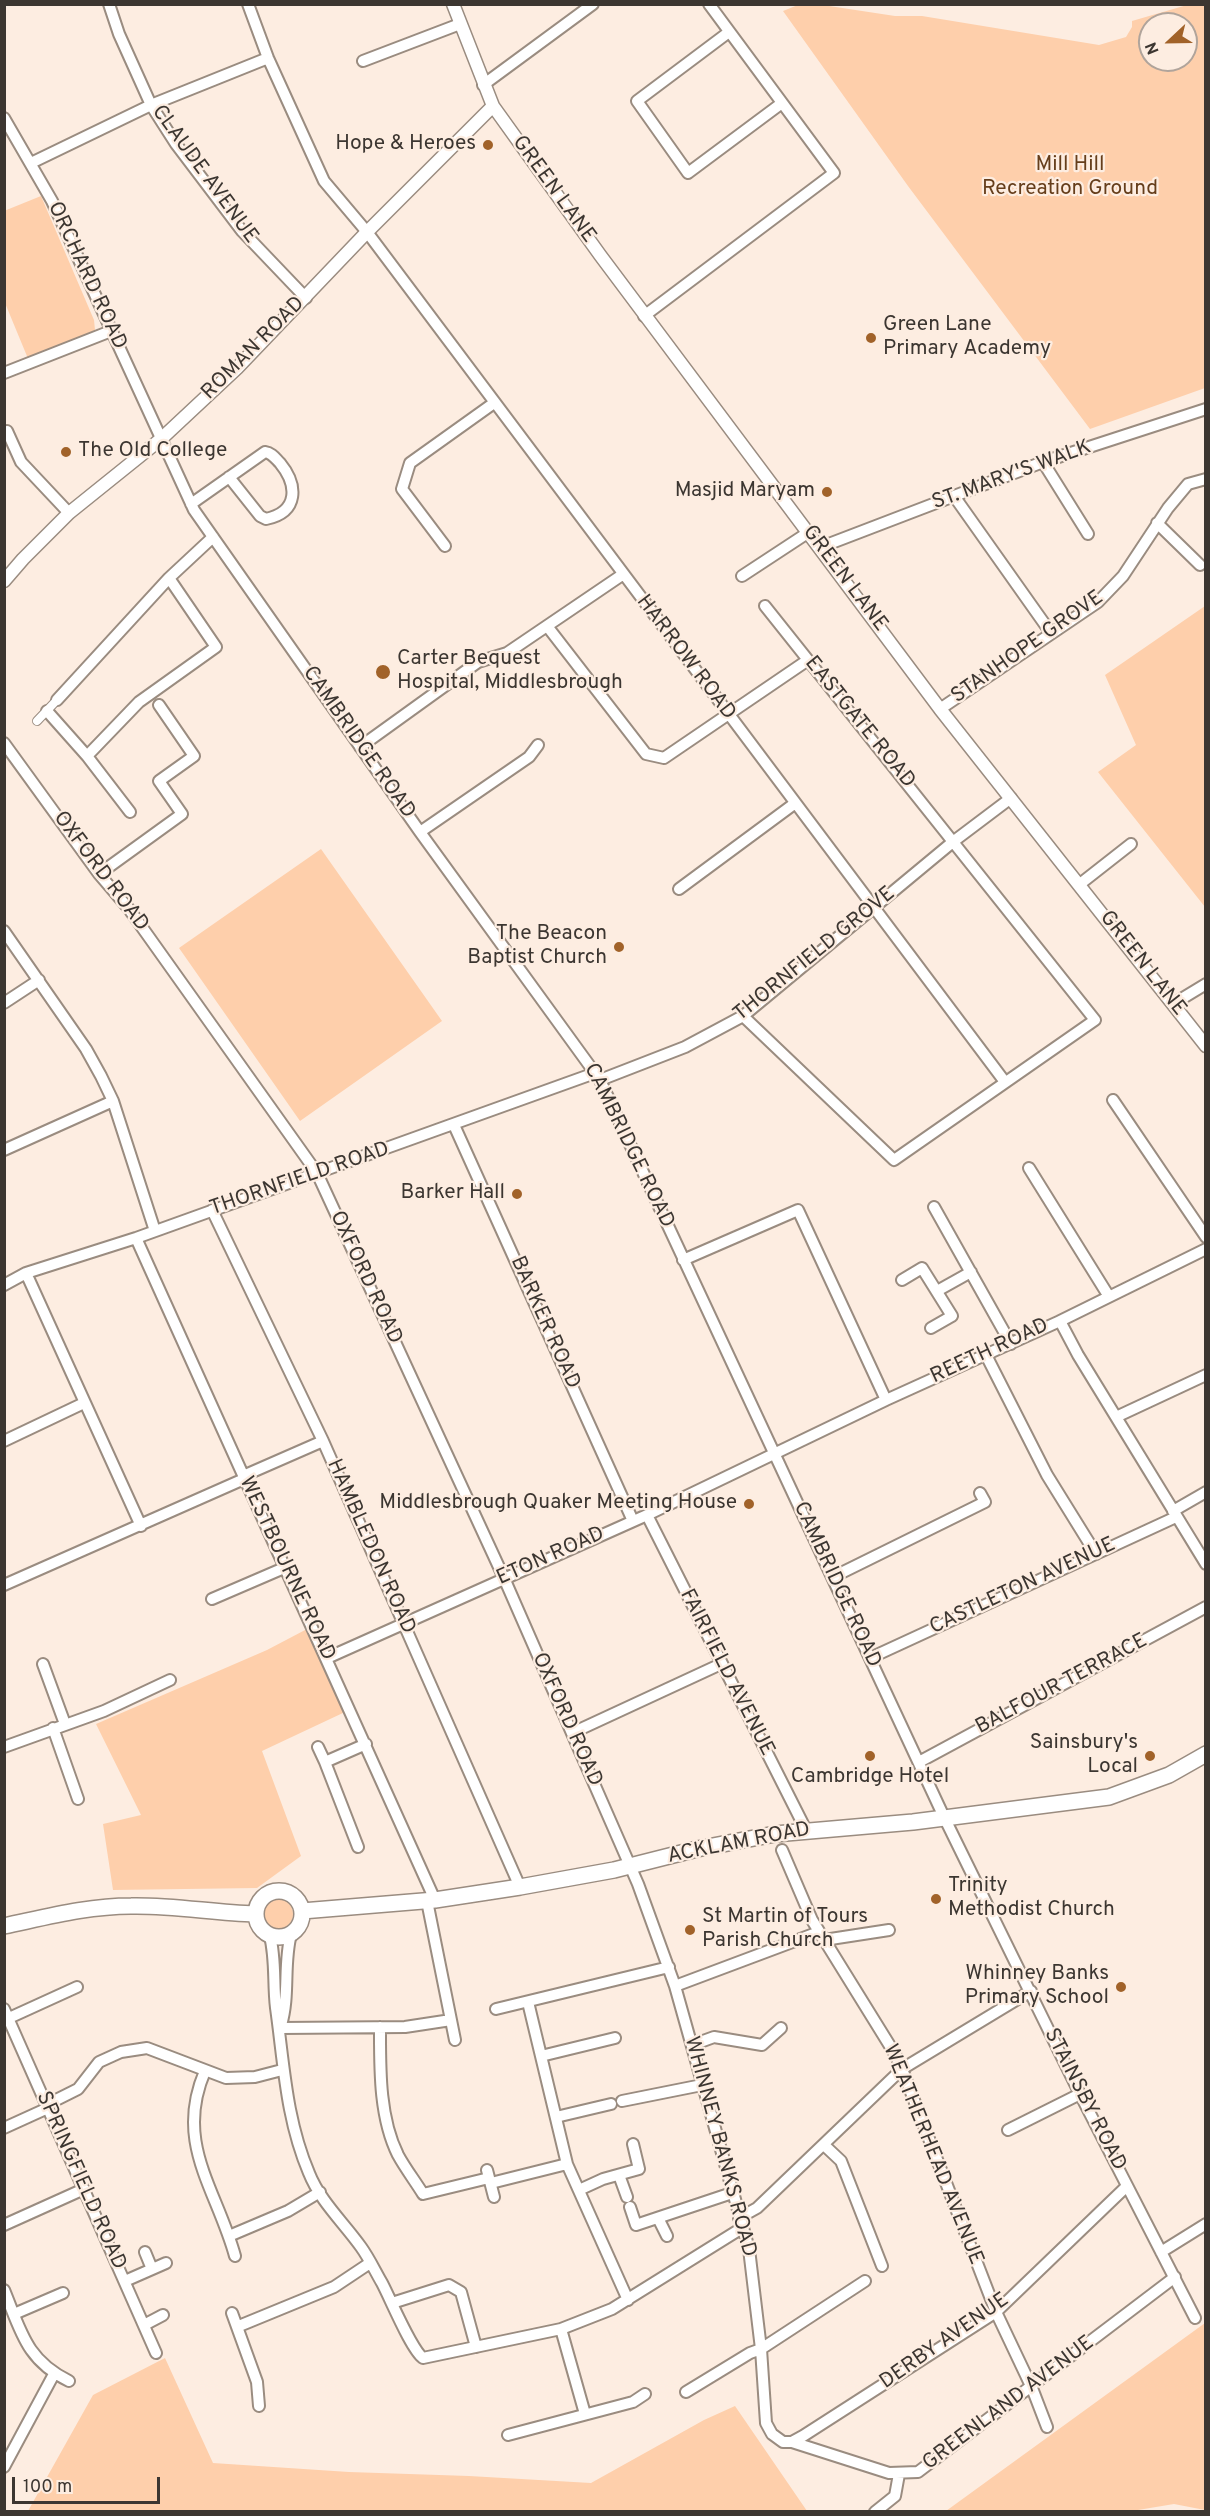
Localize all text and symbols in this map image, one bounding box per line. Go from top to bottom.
north arrow [1138,12,1198,72]
text: N [1142,39,1165,57]
street label: CLAUDE AVENUE [145,101,263,249]
street label: GREEN LANE [506,131,600,249]
place label: Hope & Heroes [335,132,476,158]
marker: Hope & Heroes [481,138,495,152]
park label: Mill Hill Recreation Ground [982,153,1158,203]
street label: ORCHARD ROAD [41,198,131,354]
street label: ROMAN ROAD [197,292,311,406]
place label: Green Lane Primary Academy [883,313,1051,363]
marker: Green Lane Primary Academy [864,331,878,345]
street label: ST. MARY'S WALK [929,436,1095,516]
place label: The Old College [78,439,227,465]
marker: The Old College [59,445,73,459]
place label: Masjid Maryam [675,479,815,505]
marker: Masjid Maryam [820,485,834,499]
street label: GREEN LANE [796,521,892,637]
street label: STANHOPE GROVE [947,586,1109,710]
street label: HARROW ROAD [630,591,740,725]
place label: Carter Bequest Hospital, Middlesbrough [397,647,623,697]
street label: EASTGATE ROAD [798,652,920,794]
street label: CAMBRIDGE ROAD [296,662,420,824]
marker: Carter Bequest Hospital, Middlesbrough [374,663,392,681]
street label: OXFORD ROAD [47,807,153,937]
street label: THORNFIELD GROVE [729,882,901,1028]
street label: GREEN LANE [1093,906,1191,1022]
place label: The Beacon Baptist Church [467,922,607,972]
marker: The Beacon Baptist Church [612,940,626,954]
street label: CAMBRIDGE ROAD [577,1060,679,1232]
street label: THORNFIELD ROAD [207,1137,393,1223]
place label: Barker Hall [400,1181,505,1207]
marker: Barker Hall [510,1187,524,1201]
street label: OXFORD ROAD [323,1208,407,1348]
street label: BARKER ROAD [503,1253,585,1393]
street label: REETH ROAD [927,1314,1053,1390]
street label: HAMBLEDON ROAD [320,1456,420,1638]
street label: WESTBOURNE ROAD [232,1473,340,1665]
place label: Middlesbrough Quaker Meeting House [379,1491,737,1517]
marker: Middlesbrough Quaker Meeting House [742,1497,756,1511]
street label: CAMBRIDGE ROAD [787,1498,885,1672]
street label: ETON ROAD [493,1522,609,1592]
street label: CASTLETON AVENUE [926,1533,1120,1641]
street label: FAIRFIELD AVENUE [673,1585,779,1761]
street label: BALFOUR TERRACE [972,1629,1152,1741]
street label: OXFORD ROAD [525,1649,607,1791]
place label: Sainsbury's Local [1030,1731,1138,1781]
marker: Cambridge Hotel [863,1749,877,1763]
marker: Sainsbury's Local [1143,1749,1157,1763]
place label: Cambridge Hotel [791,1765,949,1791]
street label: ACKLAM ROAD [666,1818,812,1870]
place label: Trinity Methodist Church [948,1874,1115,1924]
marker: Trinity Methodist Church [929,1892,943,1906]
place label: St Martin of Tours Parish Church [702,1905,868,1955]
marker: St Martin of Tours Parish Church [683,1923,697,1937]
place label: Whinney Banks Primary School [965,1962,1109,2012]
marker: Whinney Banks Primary School [1114,1980,1128,1994]
street label: STAINSBY ROAD [1037,2025,1131,2175]
street label: WHINNEY BANKS ROAD [677,2034,761,2260]
street label: WEATHERHEAD AVENUE [876,2041,988,2269]
street label: SPRINGFIELD ROAD [29,2088,131,2274]
street label: DERBY AVENUE [876,2288,1014,2396]
street label: GREENLAND AVENUE [918,2331,1100,2477]
scale bar [15,2465,164,2503]
text: 100 m [23,2476,72,2499]

